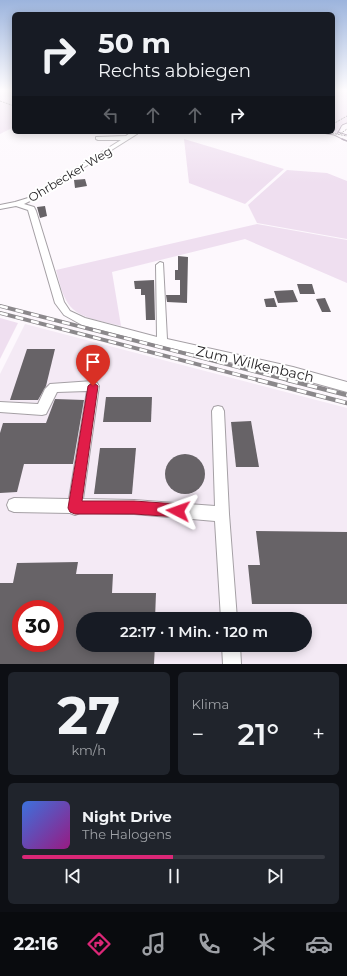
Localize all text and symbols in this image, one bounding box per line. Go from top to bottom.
text: 50 m [98,26,171,60]
icon: right [32,28,84,80]
text: Rechts abbiegen [98,60,251,82]
icon: left [100,104,122,126]
icon: ahead [142,104,164,126]
icon: ahead [184,104,206,126]
icon: right [226,104,248,126]
street label: Ohrbecker Weg [25,143,115,205]
street label: Zum Wilkenbach [194,342,316,386]
pin [76,345,110,386]
icon: arrive [82,351,104,373]
position arrow [157,490,199,532]
speed limit sign: 30 [12,600,64,652]
text: 22:17 · 1 Min. · 120 m [120,622,268,641]
text: 27 [57,684,120,747]
text: Klima [192,696,229,712]
text: 21° [238,716,279,753]
text: − [192,721,204,748]
text: + [312,721,325,748]
text: km/h [71,742,106,758]
text: Night Drive [82,807,172,826]
text: The Halogens [82,826,171,842]
icon: previous [62,865,84,887]
icon: pause [163,865,185,887]
icon: next [264,865,286,887]
icon: directions [85,930,113,958]
icon: music [140,930,168,958]
icon: phone [195,930,223,958]
icon: climate [250,930,278,958]
icon: car [305,930,333,958]
text: 22:16 [14,933,58,955]

